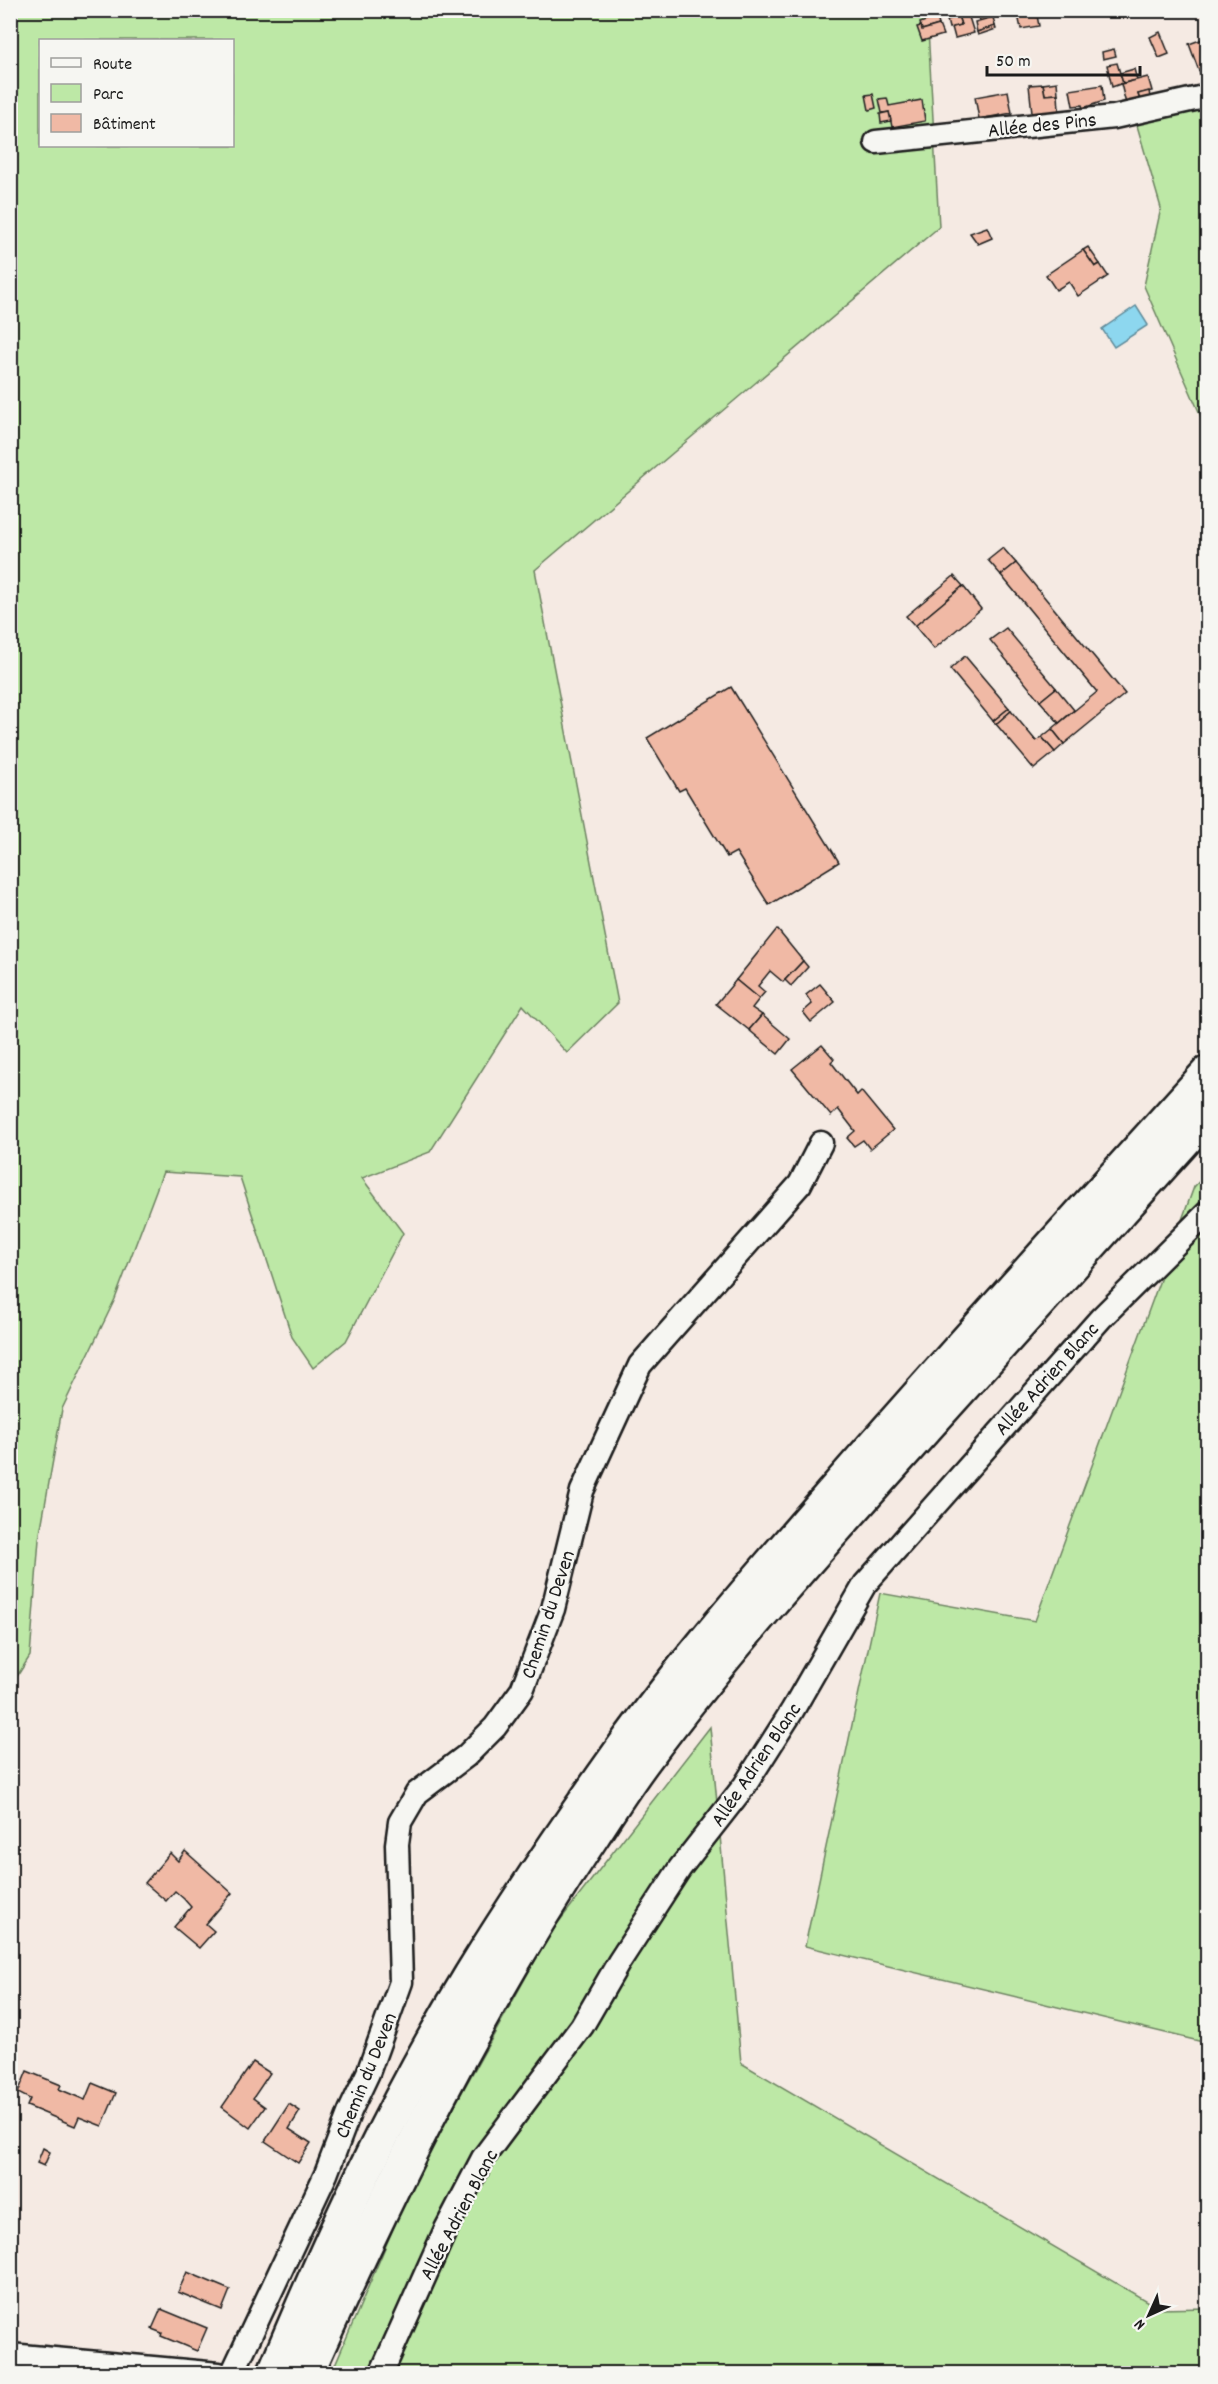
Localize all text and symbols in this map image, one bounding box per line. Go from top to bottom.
legend [39,39,234,147]
scale bar [987,39,1140,77]
text: 50 m [996,50,1031,75]
text: Route [93,53,132,78]
text: Parc [93,83,124,108]
street label: Allée des Pins [986,106,1098,148]
text: Bâtiment [93,113,156,138]
street label: Allée Adrien Blanc [989,1316,1108,1444]
street label: Chemin du Deven [515,1547,585,1683]
street label: Allée Adrien Blanc [705,1698,810,1834]
street label: Chemin du Deven [329,2009,407,2144]
street label: Allée Adrien Blanc [414,2145,508,2286]
north arrow [1119,2285,1179,2345]
text: N [1129,2313,1151,2335]

